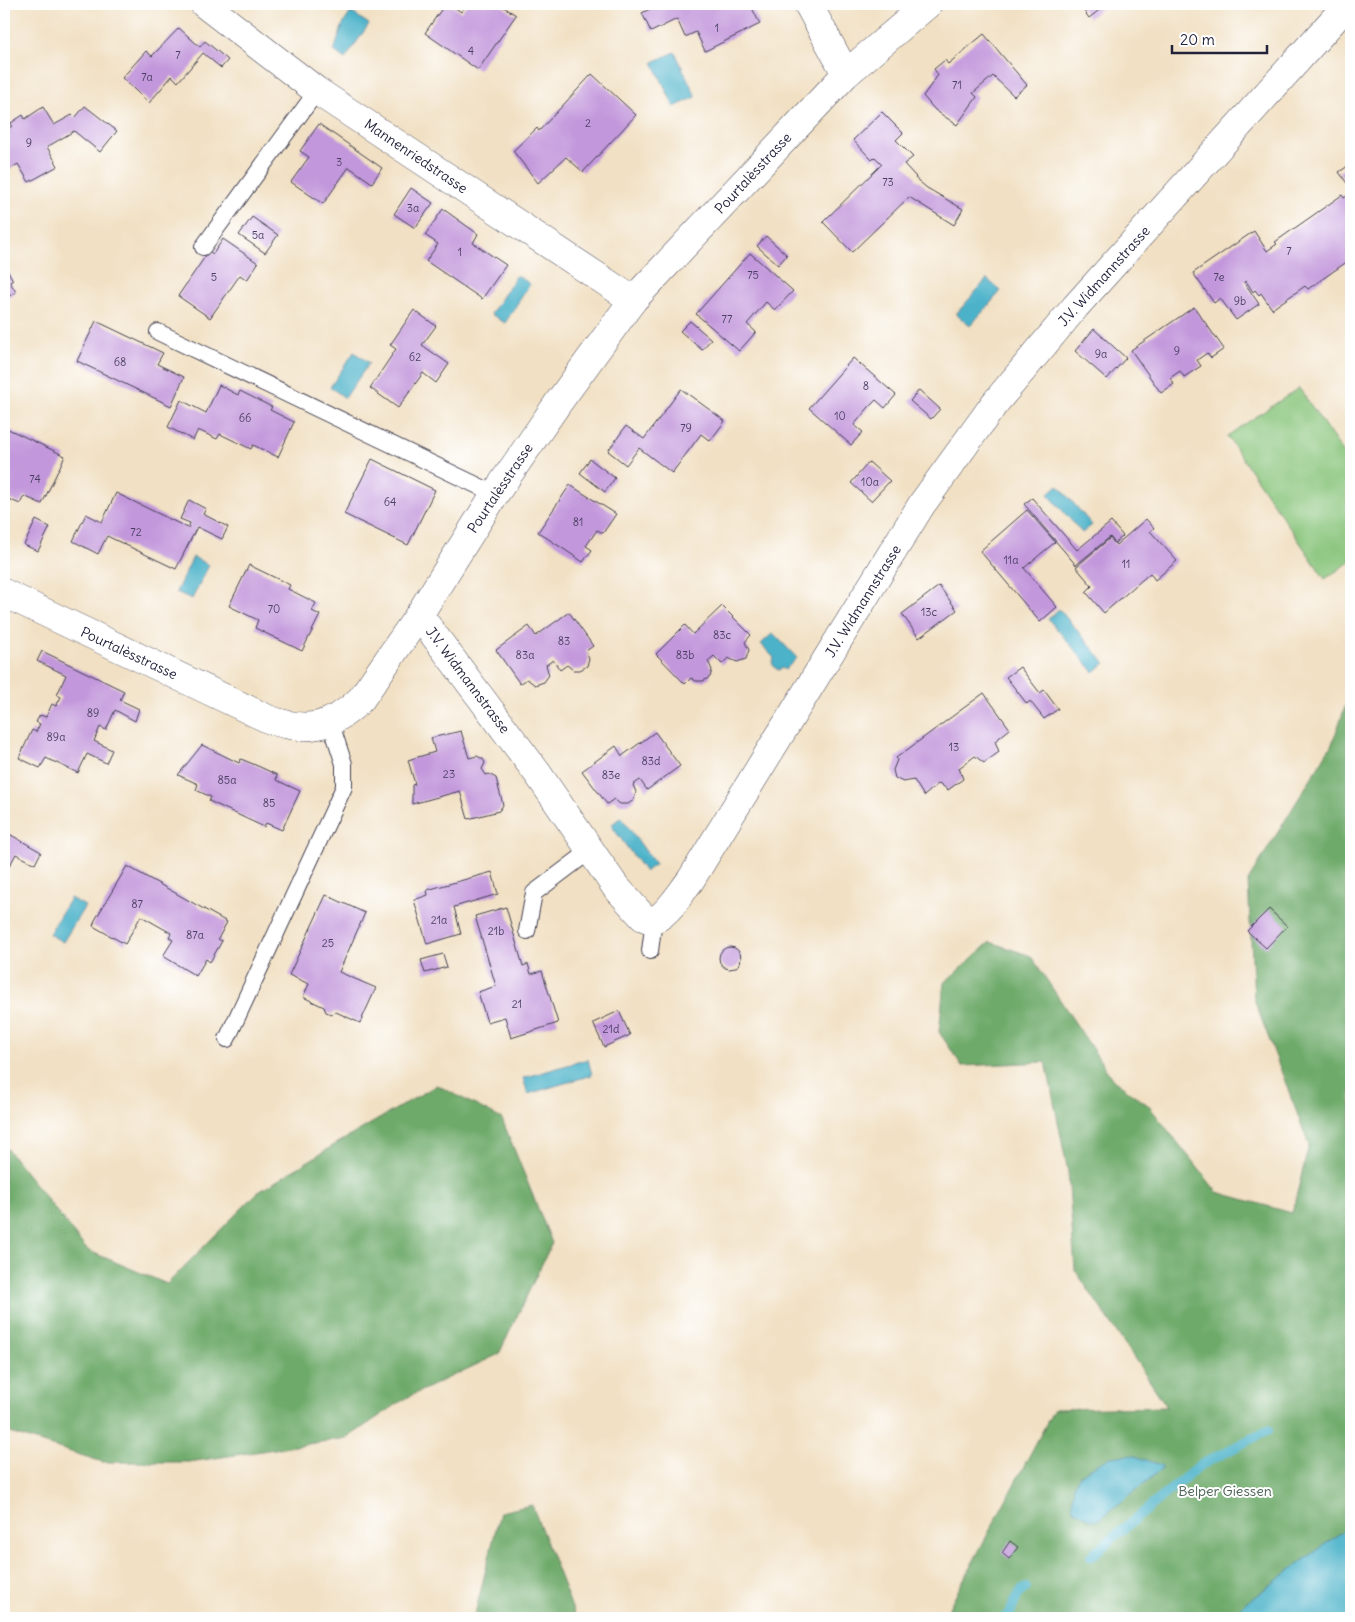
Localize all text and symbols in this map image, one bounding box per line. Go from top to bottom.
house number: 1 [715,21,719,35]
scale bar [1172,22,1268,54]
text: 20 m [1180,30,1215,49]
house number: 4 [468,44,474,58]
house number: 7 [175,48,181,62]
house number: 7a [141,70,153,84]
house number: 71 [952,78,962,92]
street label: Mannenriedstrasse [361,115,471,197]
house number: 2 [585,116,591,130]
street label: Pourtalèsstrasse [711,129,795,217]
house number: 9 [26,136,32,150]
house number: 3 [336,155,342,169]
house number: 73 [882,175,894,189]
house number: 3a [407,201,419,215]
street label: J.V. Widmannstrasse [1054,222,1154,330]
house number: 5a [252,228,264,242]
house number: 7 [1286,244,1292,258]
house number: 1 [458,245,462,259]
house number: 75 [747,268,759,282]
house number: 5 [211,270,217,284]
house number: 7e [1214,270,1225,284]
house number: 9b [1234,294,1246,308]
house number: 77 [722,312,733,326]
house number: 9 [1174,344,1180,358]
house number: 9a [1095,347,1107,361]
house number: 62 [409,350,421,364]
house number: 68 [114,355,126,369]
house number: 8 [863,379,869,393]
house number: 10 [834,409,846,423]
house number: 66 [239,411,251,425]
house number: 79 [680,421,692,435]
street label: Pourtalèsstrasse [463,440,537,536]
house number: 74 [29,472,41,486]
house number: 10a [861,475,879,489]
house number: 64 [384,495,396,509]
house number: 81 [573,515,583,529]
house number: 72 [130,525,142,539]
street label: J.V. Widmannstrasse [821,541,905,661]
house number: 11a [1003,553,1019,567]
house number: 11 [1122,557,1130,571]
house number: 70 [268,602,280,616]
house number: 13c [921,605,938,619]
street label: Pourtalèsstrasse [78,623,180,683]
street label: J.V. Widmannstrasse [422,623,514,737]
house number: 83c [713,628,731,642]
house number: 83 [558,634,570,648]
house number: 83a [516,648,534,662]
house number: 83b [676,648,694,662]
house number: 89 [87,706,99,720]
house number: 89a [47,730,65,744]
house number: 13 [949,740,959,754]
house number: 83d [641,754,661,768]
house number: 23 [443,767,455,781]
house number: 83e [602,768,620,782]
house number: 85a [218,773,236,787]
house number: 85 [263,796,275,810]
house number: 87 [131,897,143,911]
house number: 21a [431,913,447,927]
house number: 21b [488,924,504,938]
house number: 87a [186,928,204,942]
house number: 25 [322,936,334,950]
house number: 21 [512,997,522,1011]
house number: 21d [603,1022,620,1036]
park label: Belper Giessen [1178,1482,1272,1500]

